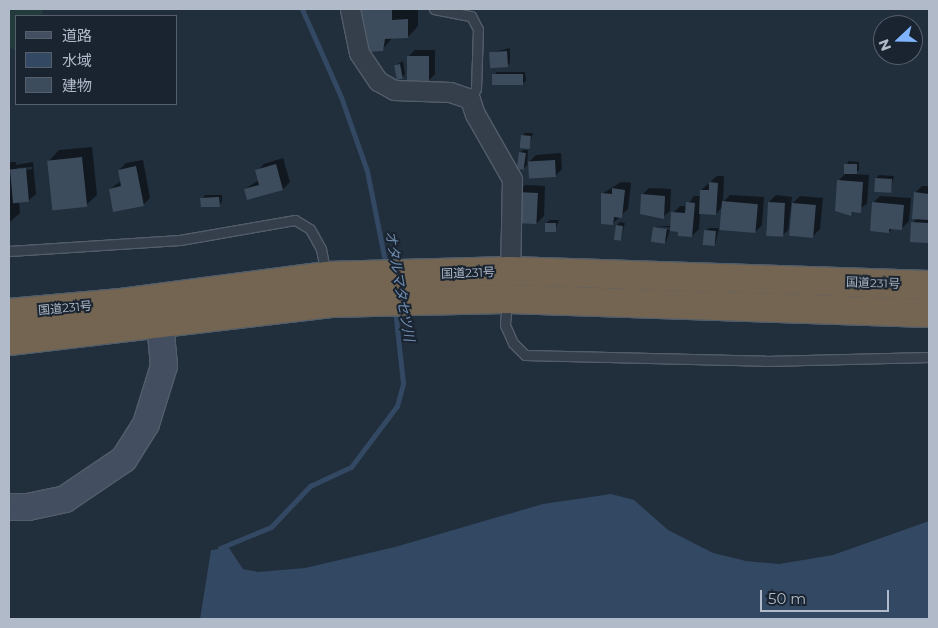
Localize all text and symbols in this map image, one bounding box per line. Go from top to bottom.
legend [15,15,178,105]
north arrow [873,15,923,65]
text: 道路 [62,26,92,45]
text: N [875,37,895,54]
text: 水域 [62,51,92,70]
text: 建物 [62,76,92,95]
water label: オタルマタセツ川 [382,229,418,343]
street label: 国道231号 [441,265,495,281]
street label: 国道231号 [846,275,900,291]
street label: 国道231号 [38,298,92,318]
scale bar [763,580,892,612]
text: 50 m [768,589,806,608]

